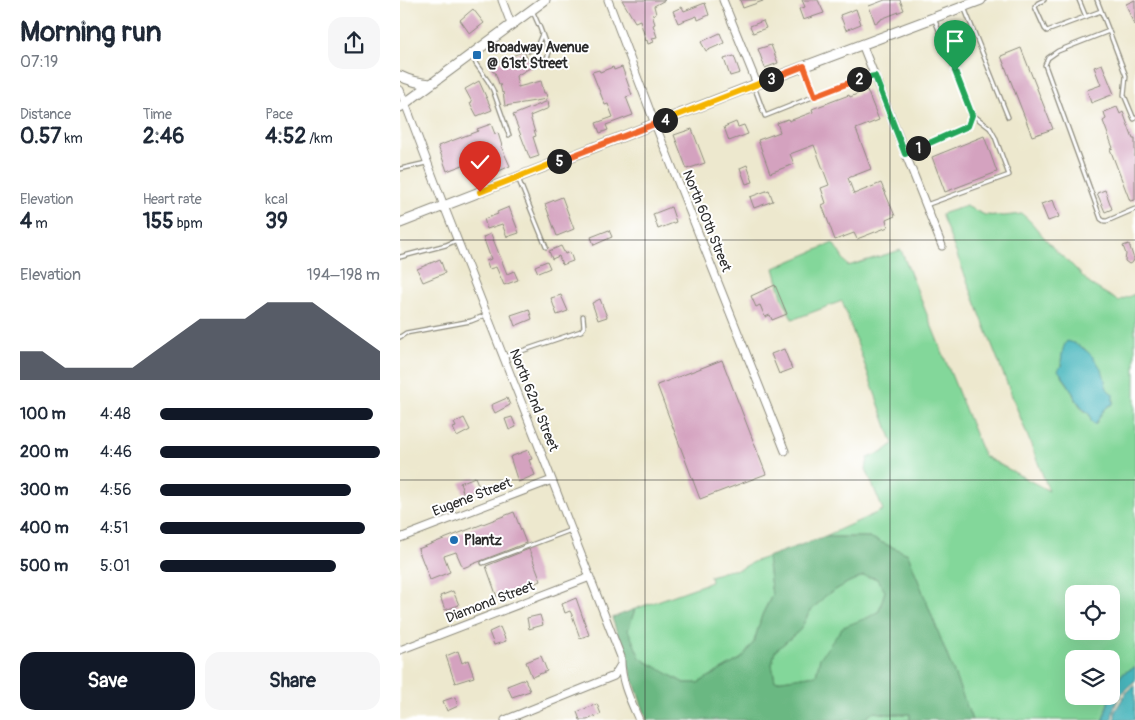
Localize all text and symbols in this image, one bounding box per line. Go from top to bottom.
text: Morning run [20,15,162,50]
button: share [328,17,380,69]
pin [934,20,976,71]
icon: arrive [941,27,969,55]
place label: Broadway Avenue @ 61st Street [487,39,590,72]
marker: Broadway Avenue @ 61st Street [471,49,483,61]
text: 07:19 [20,52,58,72]
pin: 3 [758,66,784,92]
pin: 2 [846,66,872,92]
text: 3 [768,71,775,88]
text: 2 [856,71,863,88]
text: Distance [20,106,71,123]
text: Time [143,106,172,123]
text: Pace [265,106,293,123]
pin: 4 [652,108,678,132]
text: 4 [661,112,670,129]
text: 0.57 [20,123,61,150]
text: 2:46 [143,123,184,150]
text: 4:52 [265,123,306,150]
text: km [61,130,83,147]
text: /km [306,130,333,147]
pin: 1 [906,136,930,160]
text: 1 [916,140,921,157]
pin [459,141,501,192]
icon: check [466,148,494,176]
pin: 5 [546,148,572,174]
text: 5 [556,153,563,170]
street label: North 60th Street [679,168,735,275]
text: Elevation [20,191,73,208]
text: Heart rate [143,191,202,208]
text: kcal [265,191,288,208]
text: 4 [20,208,32,235]
text: 155 [143,208,174,235]
text: 39 [265,208,288,235]
text: m [32,215,48,232]
text: bpm [174,215,203,232]
text: Elevation [20,265,81,285]
text: 194–198 m [307,265,380,285]
street label: North 62nd Street [506,346,562,454]
text: 100 m [20,404,66,424]
text: 4:48 [100,404,131,424]
text: 200 m [20,442,68,462]
text: 4:46 [100,442,132,462]
street label: Eugene Street [430,474,515,520]
text: 300 m [20,480,68,500]
text: 4:56 [100,480,132,500]
text: 400 m [20,518,69,538]
text: 4:51 [100,518,128,538]
place label: Plantz [464,532,503,549]
marker: Plantz [448,534,460,546]
text: 500 m [20,556,68,576]
text: 5:01 [100,556,130,576]
street label: Diamond Street [443,577,537,627]
map controls [1065,585,1120,705]
button: locate [1065,585,1120,640]
button: layers [1065,650,1120,705]
button: Save [20,652,195,710]
button: Share [205,652,380,710]

